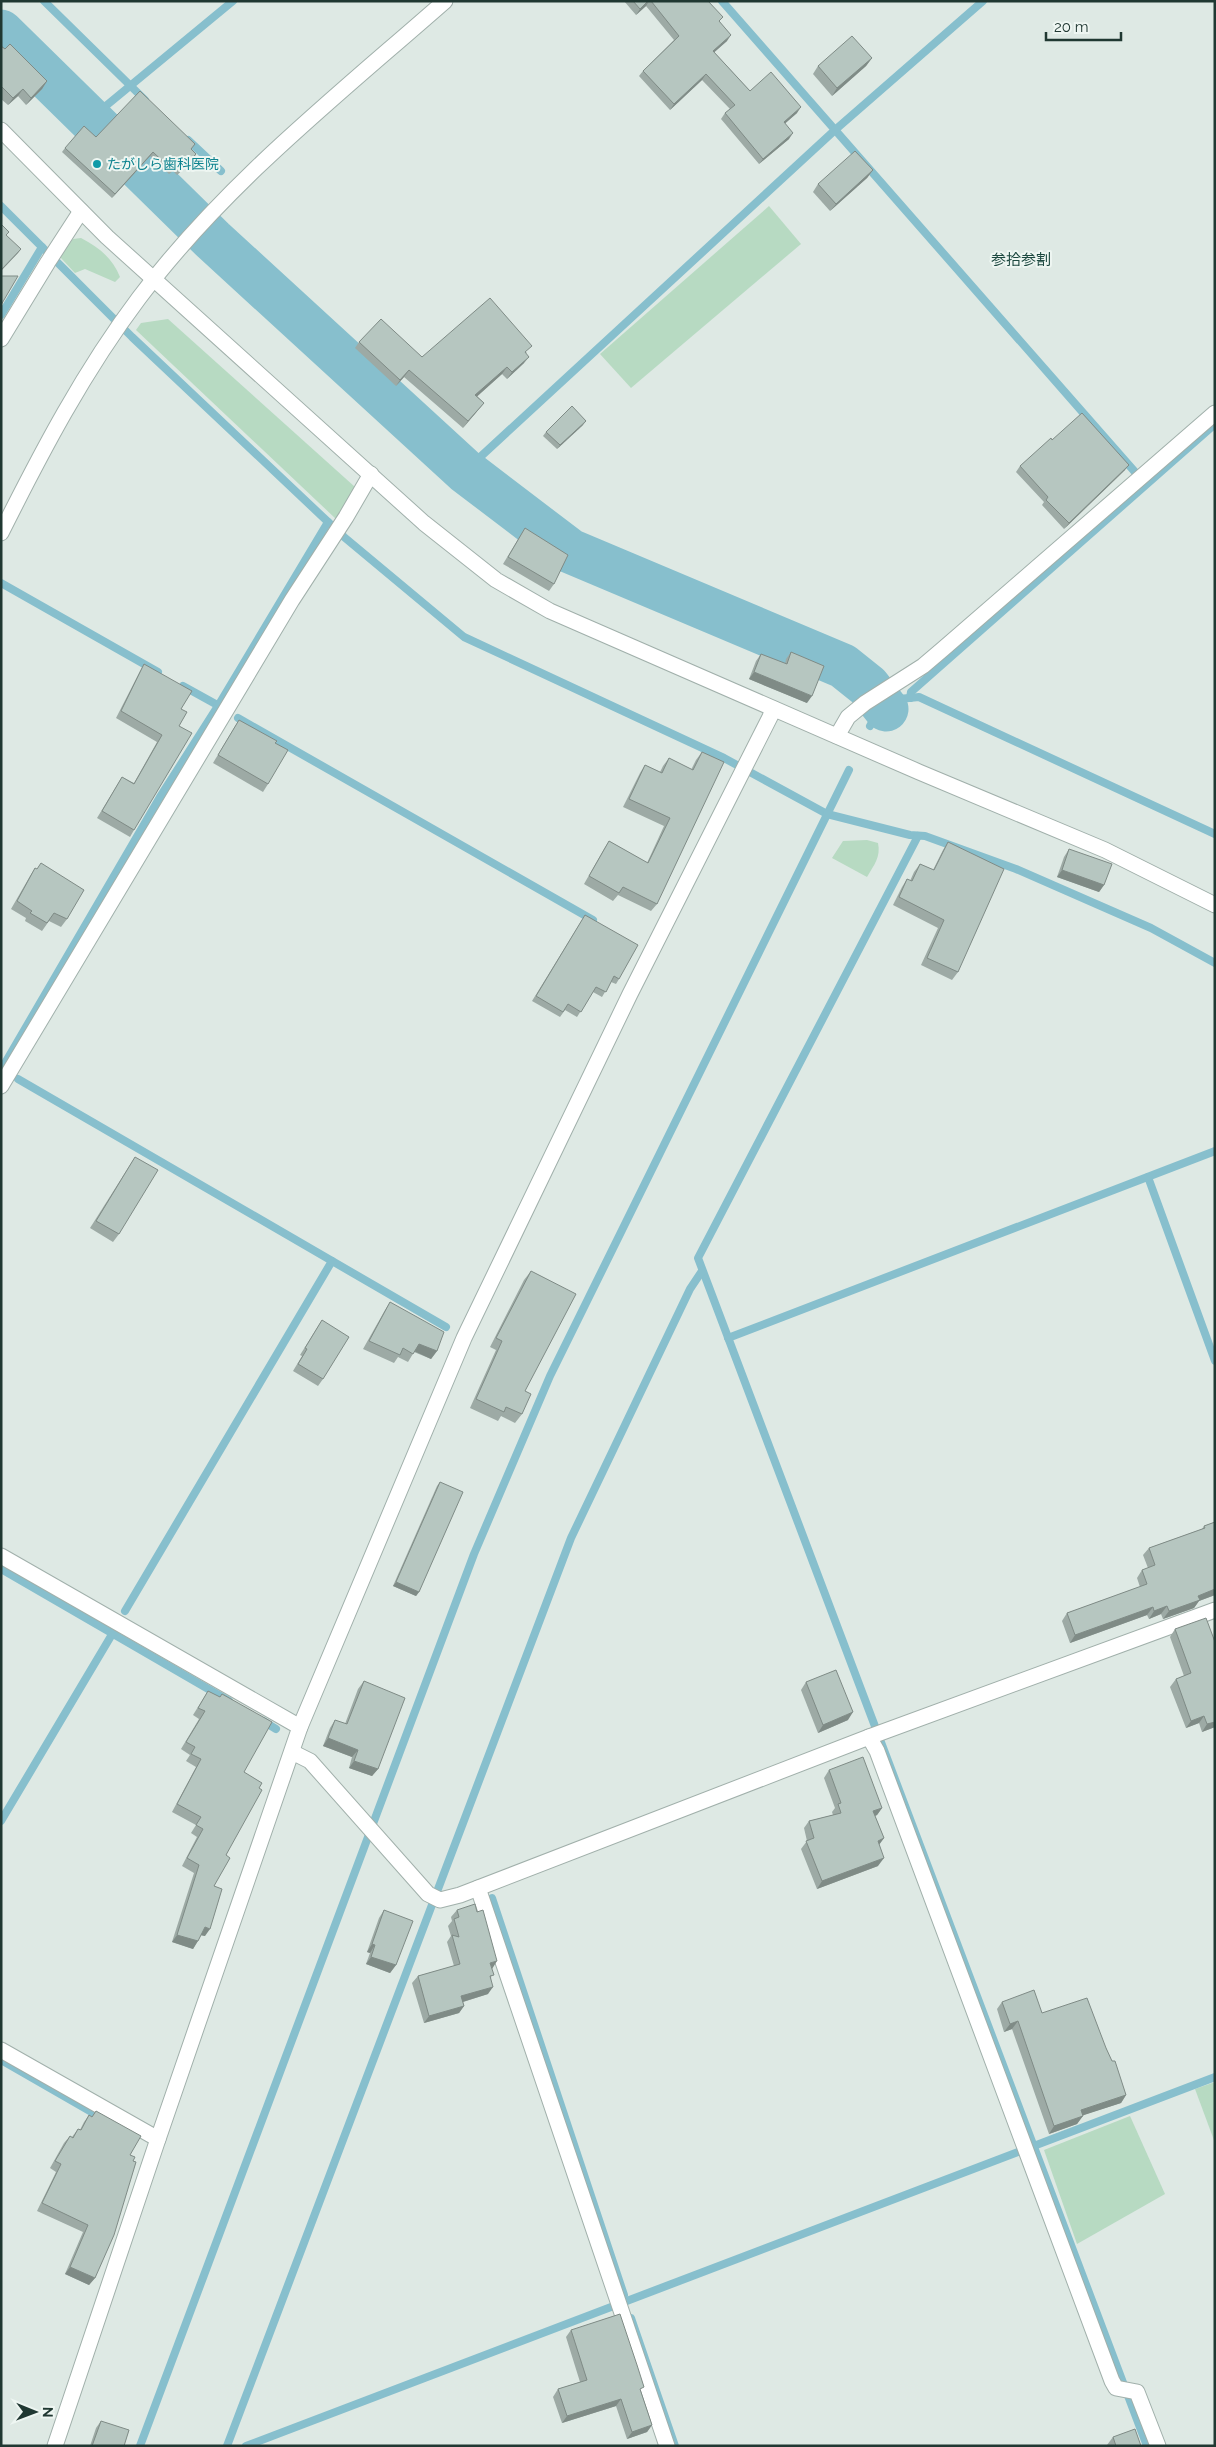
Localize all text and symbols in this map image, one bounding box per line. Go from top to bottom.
scale bar [1046,10,1121,42]
text: 20 m [1054,18,1089,36]
place label: たがしら歯科医院 [107,156,219,172]
marker: たがしら歯科医院 [91,158,103,170]
district label: 参拾参割 [991,251,1051,269]
north arrow [10,2387,60,2437]
text: N [40,2407,56,2418]

